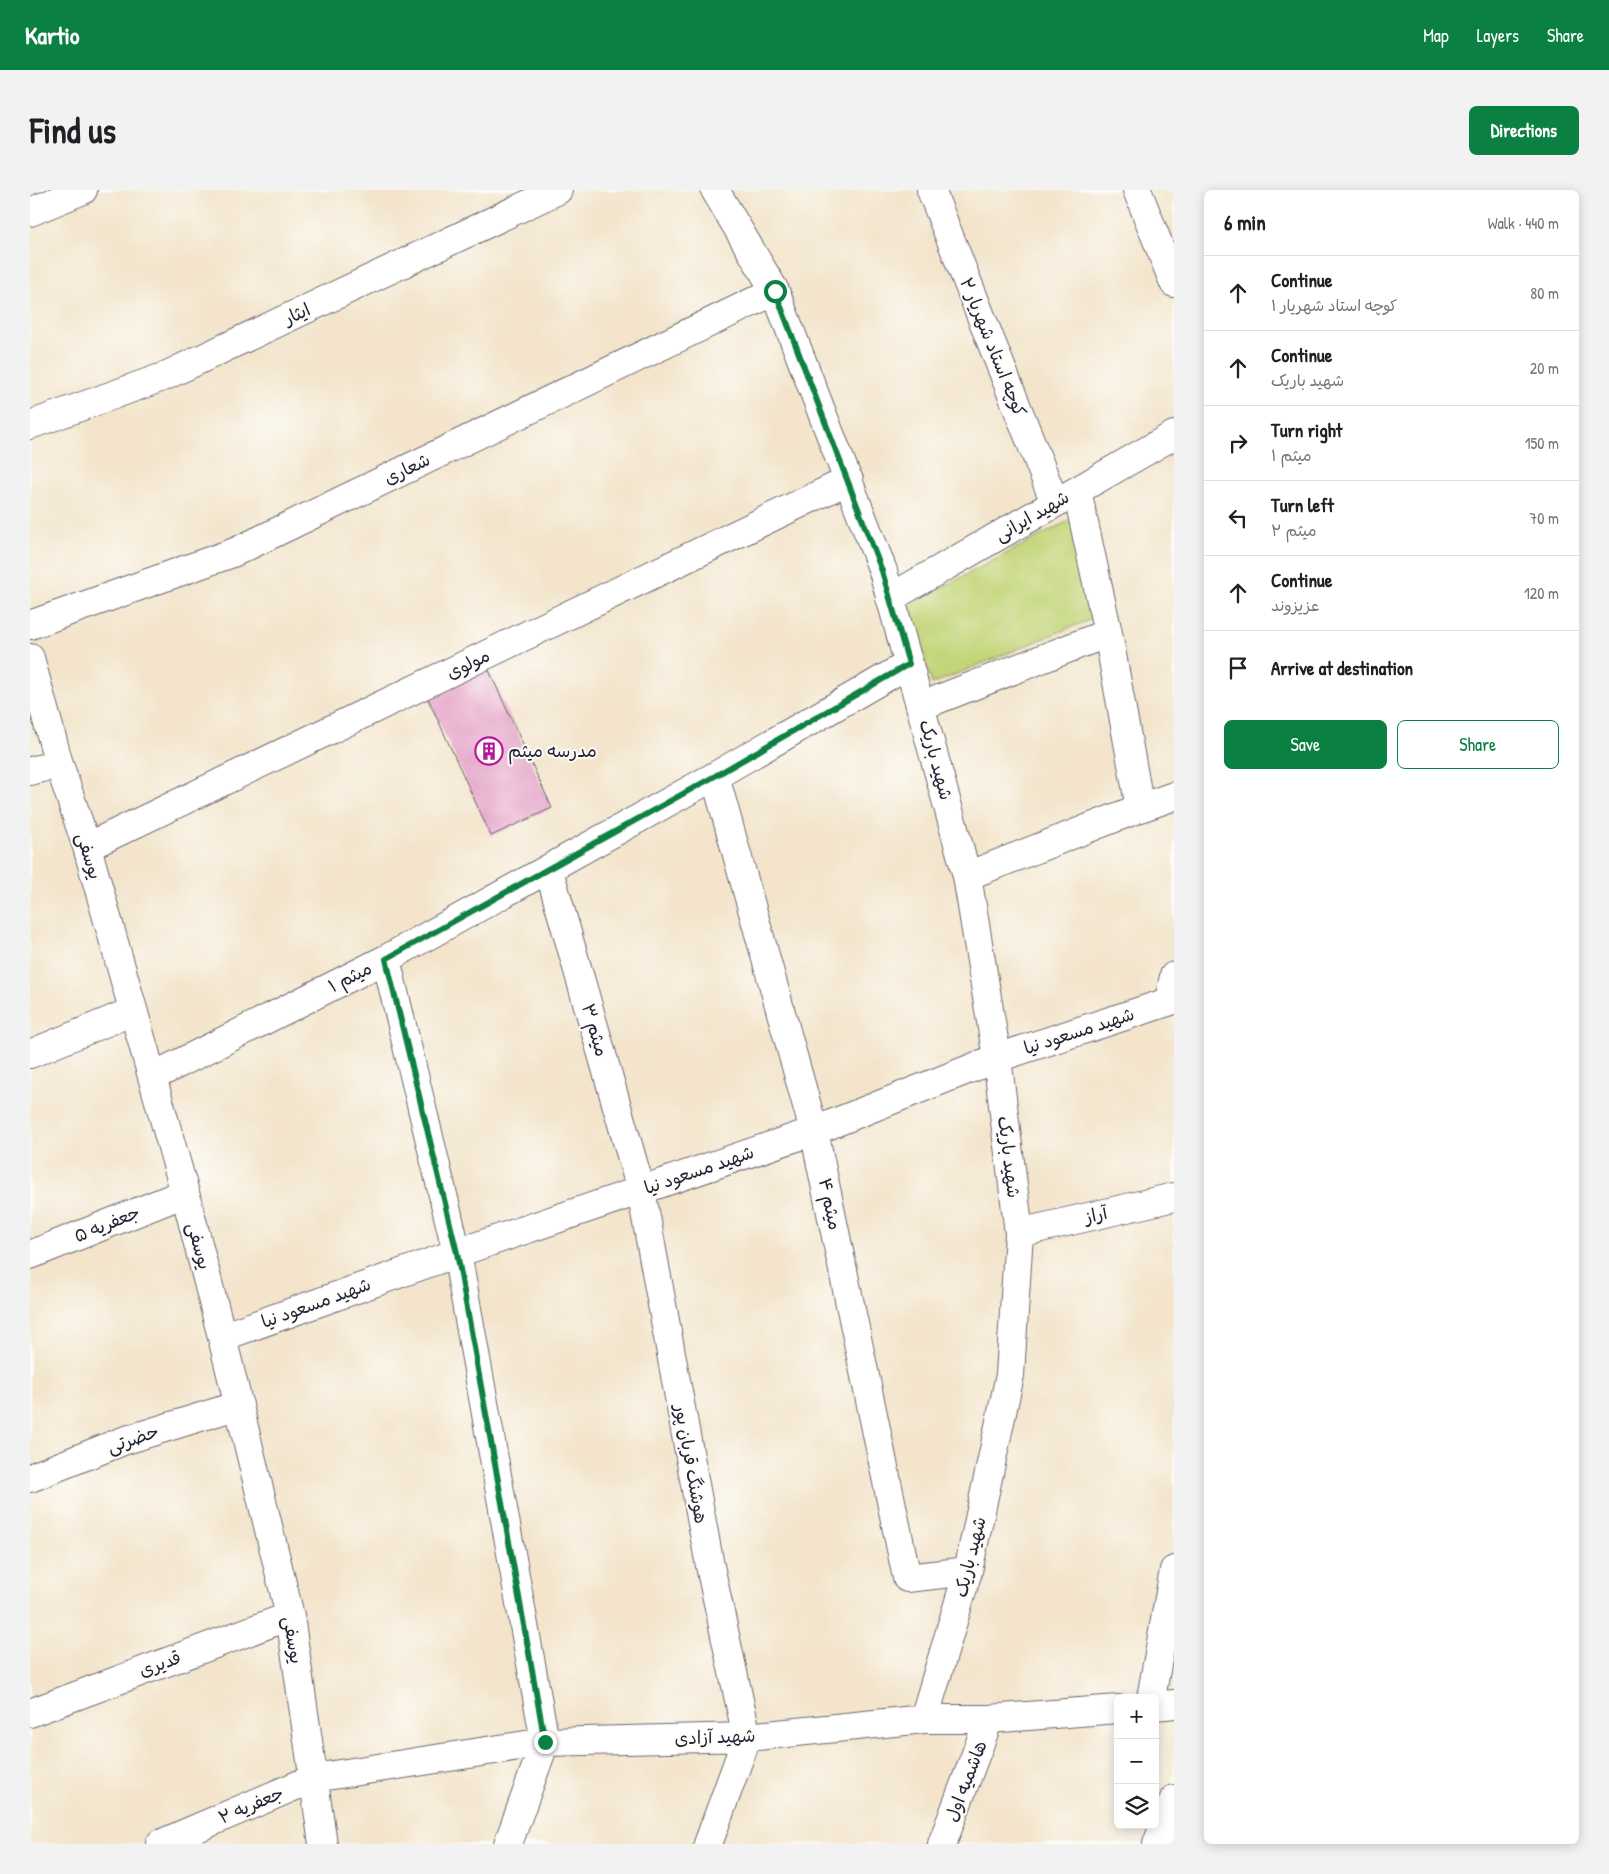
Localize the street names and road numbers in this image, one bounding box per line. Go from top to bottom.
street label: کوچه استاد شهریار ۲ [954,274,1033,420]
street label: ایثار [278,297,314,331]
street label: شعاری [379,447,434,490]
street label: شهید ایرانی [990,484,1074,547]
street label: مولوی [442,642,494,685]
street label: شهید باریک [914,717,959,803]
street label: یوسفی [71,829,108,882]
street label: میثم ۱ [324,955,377,1000]
street label: میثم ۳ [574,1000,615,1060]
street label: شهید مسعود نیا [1020,1001,1137,1060]
street label: شهید باریک [992,1115,1027,1199]
street label: شهید مسعود نیا [640,1139,757,1200]
street label: میثم ۴ [811,1176,848,1233]
street label: جعفریه ۵ [70,1199,143,1248]
street label: آراز [1080,1199,1111,1230]
street label: یوسفی [181,1220,218,1272]
street label: شهید مسعود نیا [258,1271,374,1334]
street label: هوشنگ قربان پور [668,1400,714,1525]
street label: حضرتی [104,1418,162,1459]
street label: شهید باریک [947,1514,992,1600]
street label: یوسفی [277,1614,310,1665]
street label: قدیری [135,1644,184,1683]
street label: شهید آزادی [674,1723,756,1750]
street label: هاشمیه اول [939,1737,992,1825]
street label: جعفریه ۲ [214,1780,287,1829]

